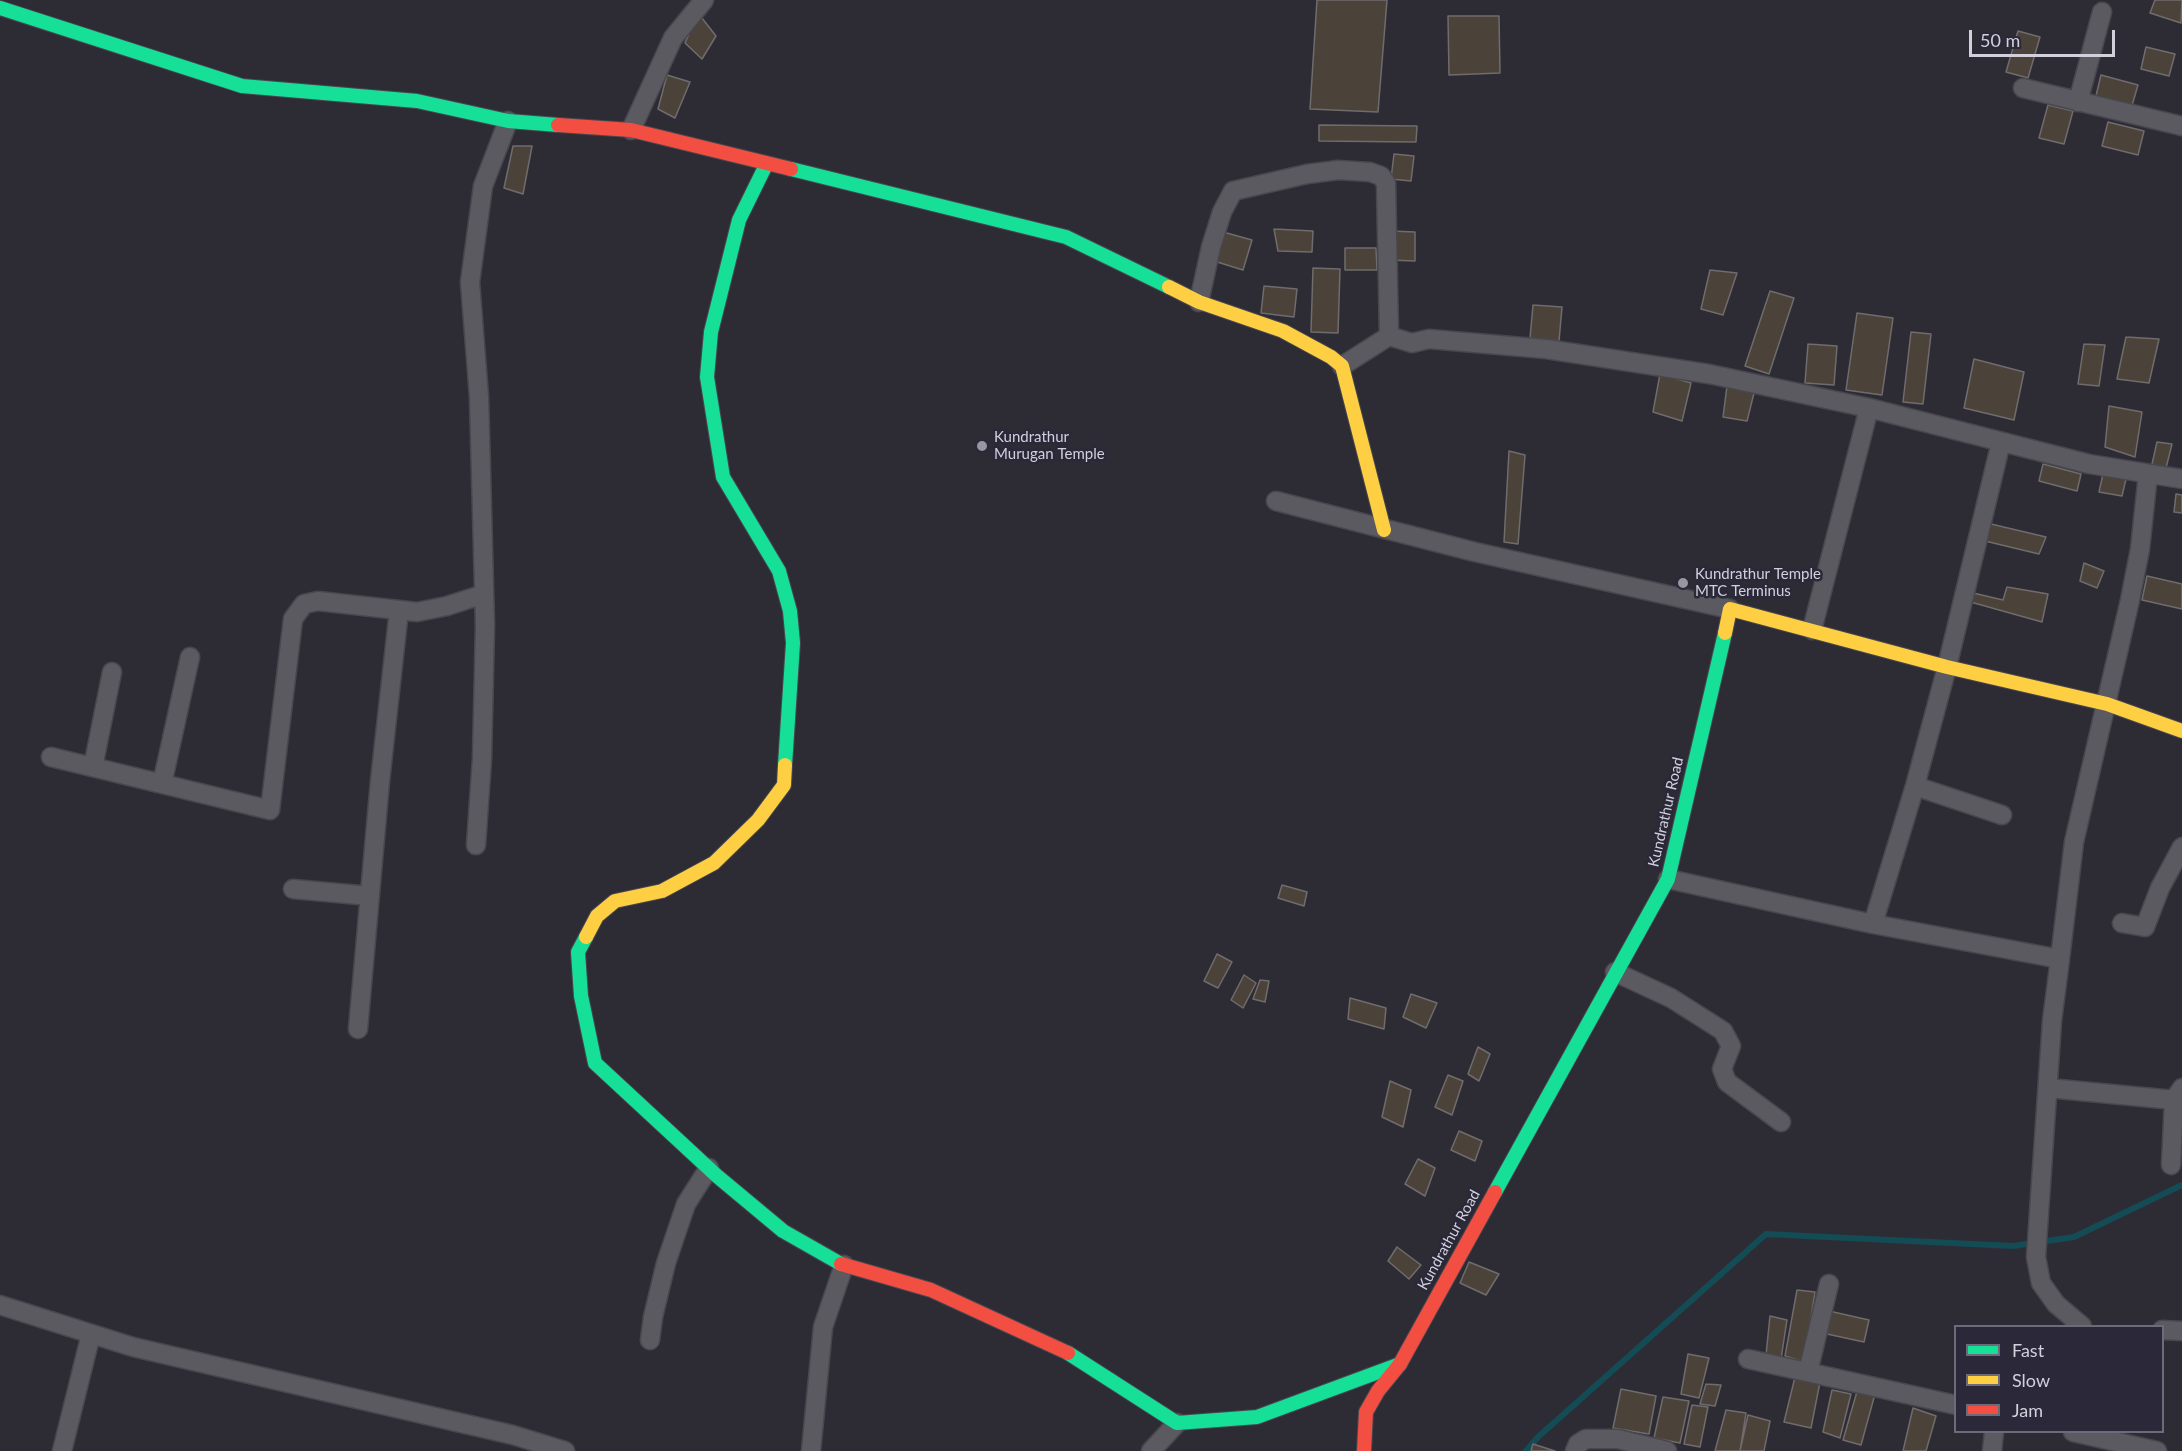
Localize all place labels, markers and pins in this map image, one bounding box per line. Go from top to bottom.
place label: Kundrathur Murugan Temple [994,428,1105,463]
marker: Kundrathur Murugan Temple [975,439,989,453]
place label: Kundrathur Temple MTC Terminus [1695,565,1821,600]
marker: Kundrathur Temple MTC Terminus [1676,576,1690,590]

